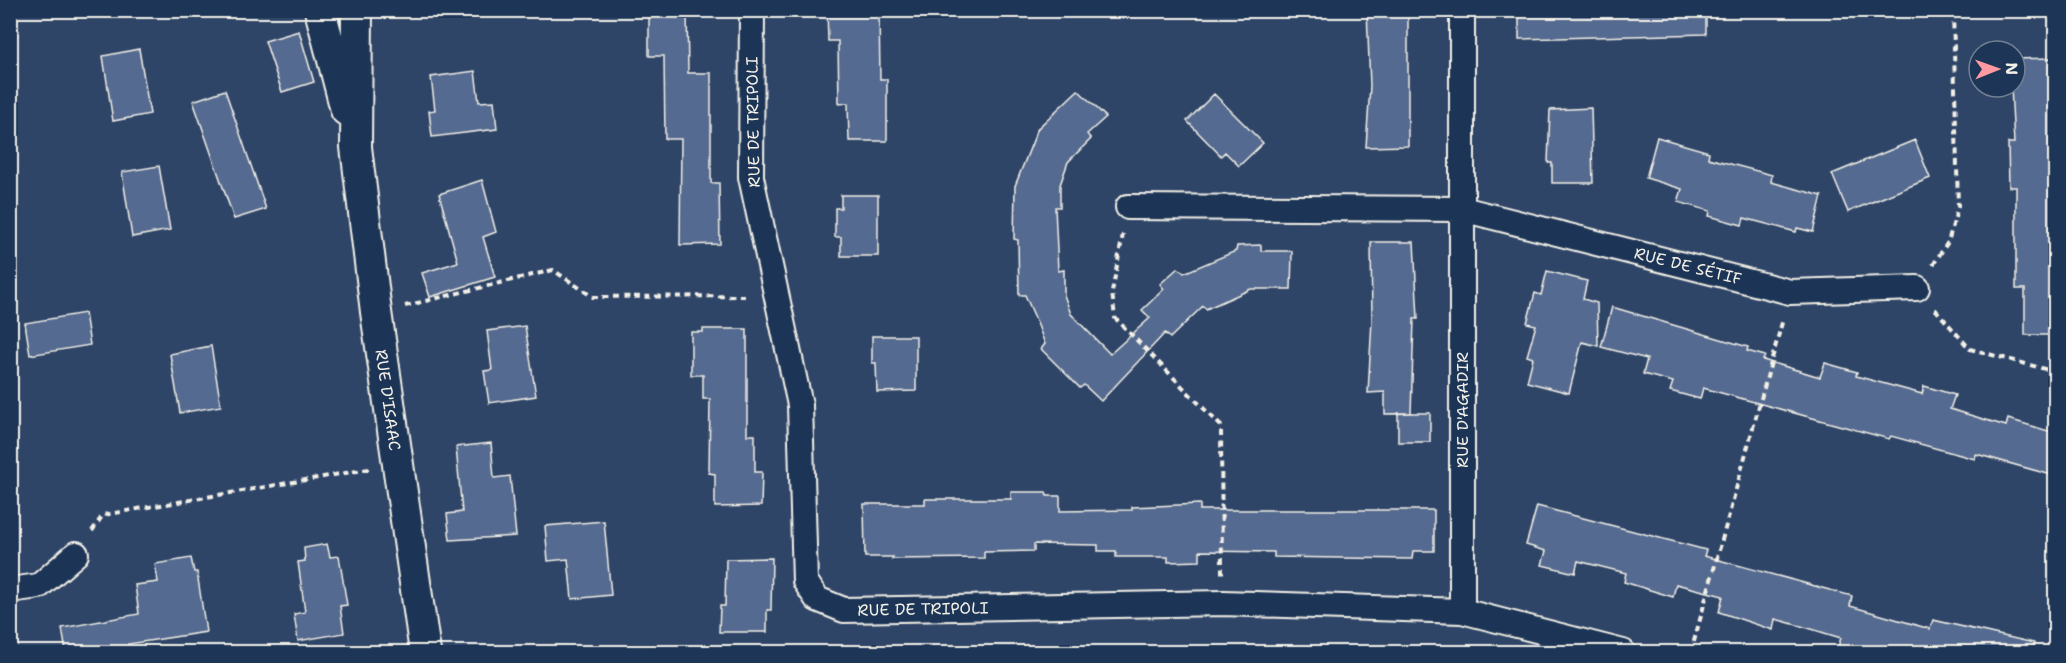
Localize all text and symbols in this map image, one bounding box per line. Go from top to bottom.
north arrow [1967,39,2027,99]
street label: RUE DE TRIPOLI [741,56,765,188]
text: N [2001,62,2022,75]
street label: RUE DE SÉTIF [1632,243,1744,289]
street label: RUE D'ISAAC [371,348,406,452]
street label: RUE D'AGADIR [1452,352,1473,468]
street label: RUE DE TRIPOLI [857,597,989,621]

